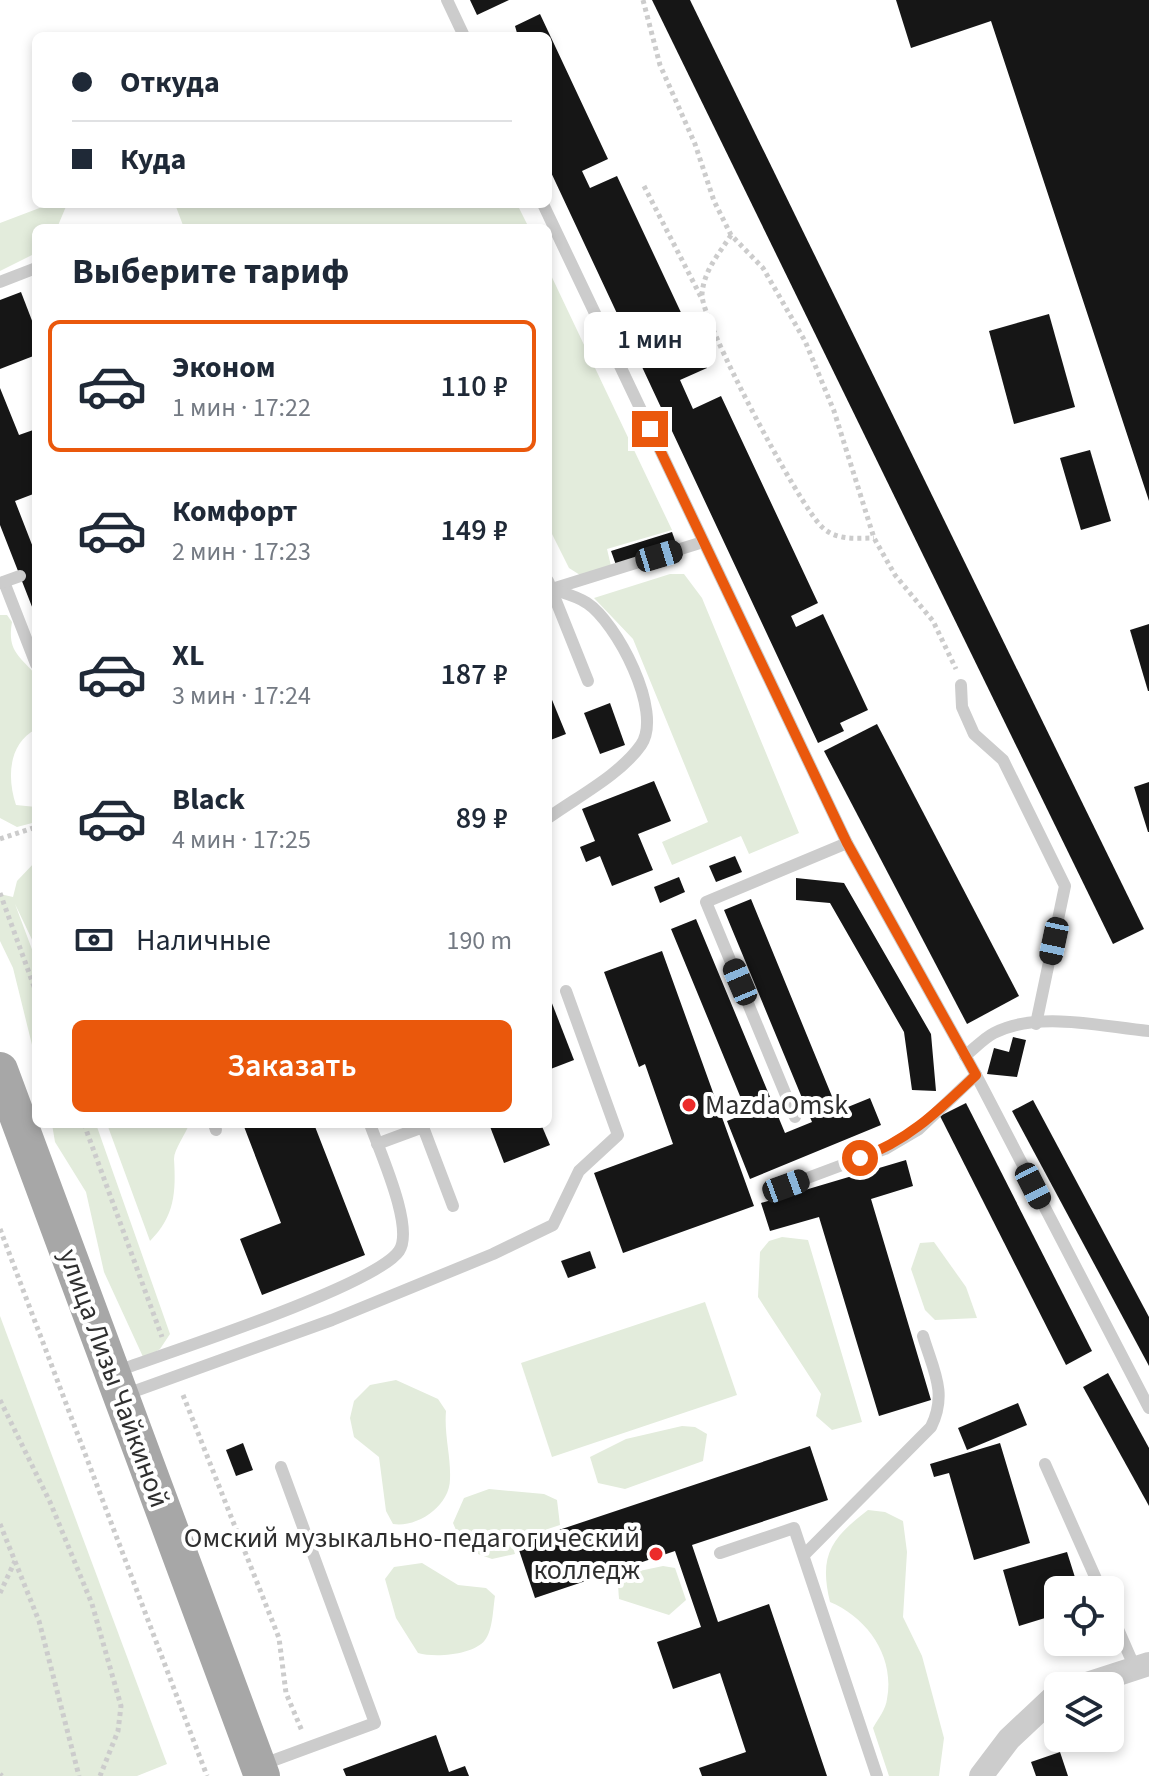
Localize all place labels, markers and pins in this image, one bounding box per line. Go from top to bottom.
place label: MazdaOmsk [705,1085,848,1125]
marker: MazdaOmsk [680,1096,698,1114]
place label: Омский музыкально-педагогический колледж [184,1518,640,1590]
marker: Омский музыкально-педагогический колледж [647,1545,665,1563]

